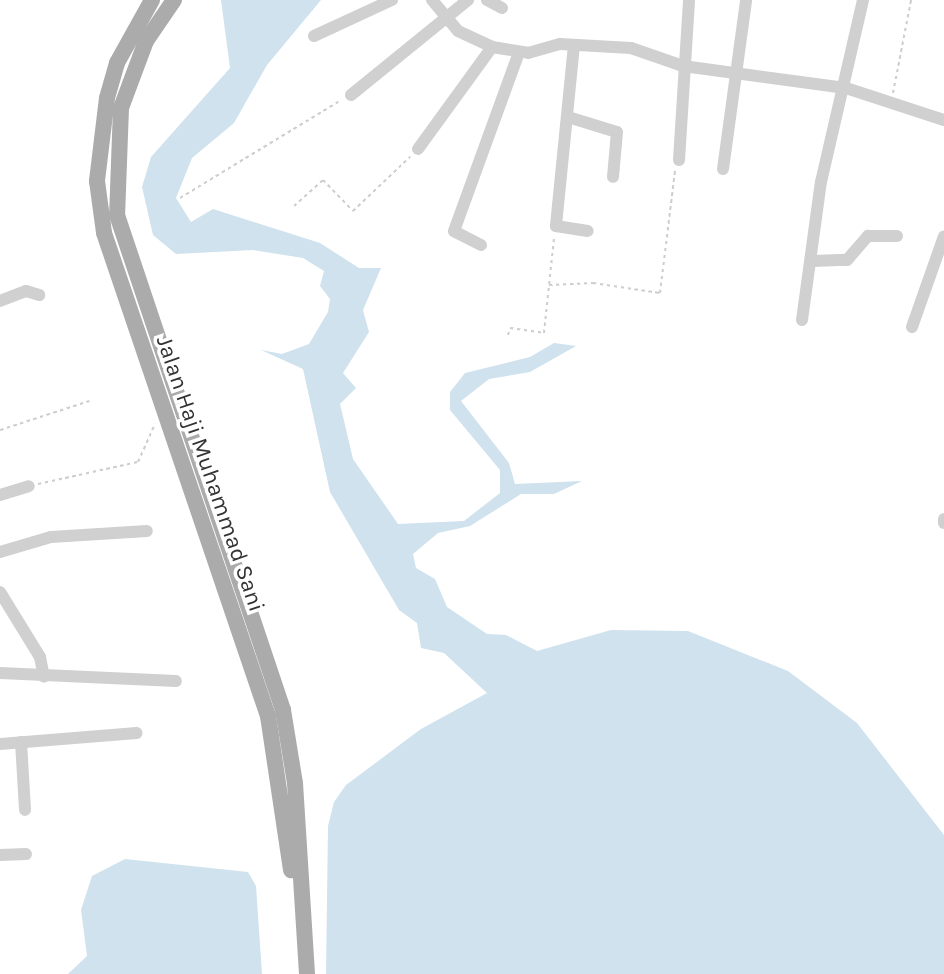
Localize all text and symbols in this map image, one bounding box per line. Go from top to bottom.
street label: Jalan Haji Muhammad Sani [150,332,270,616]

